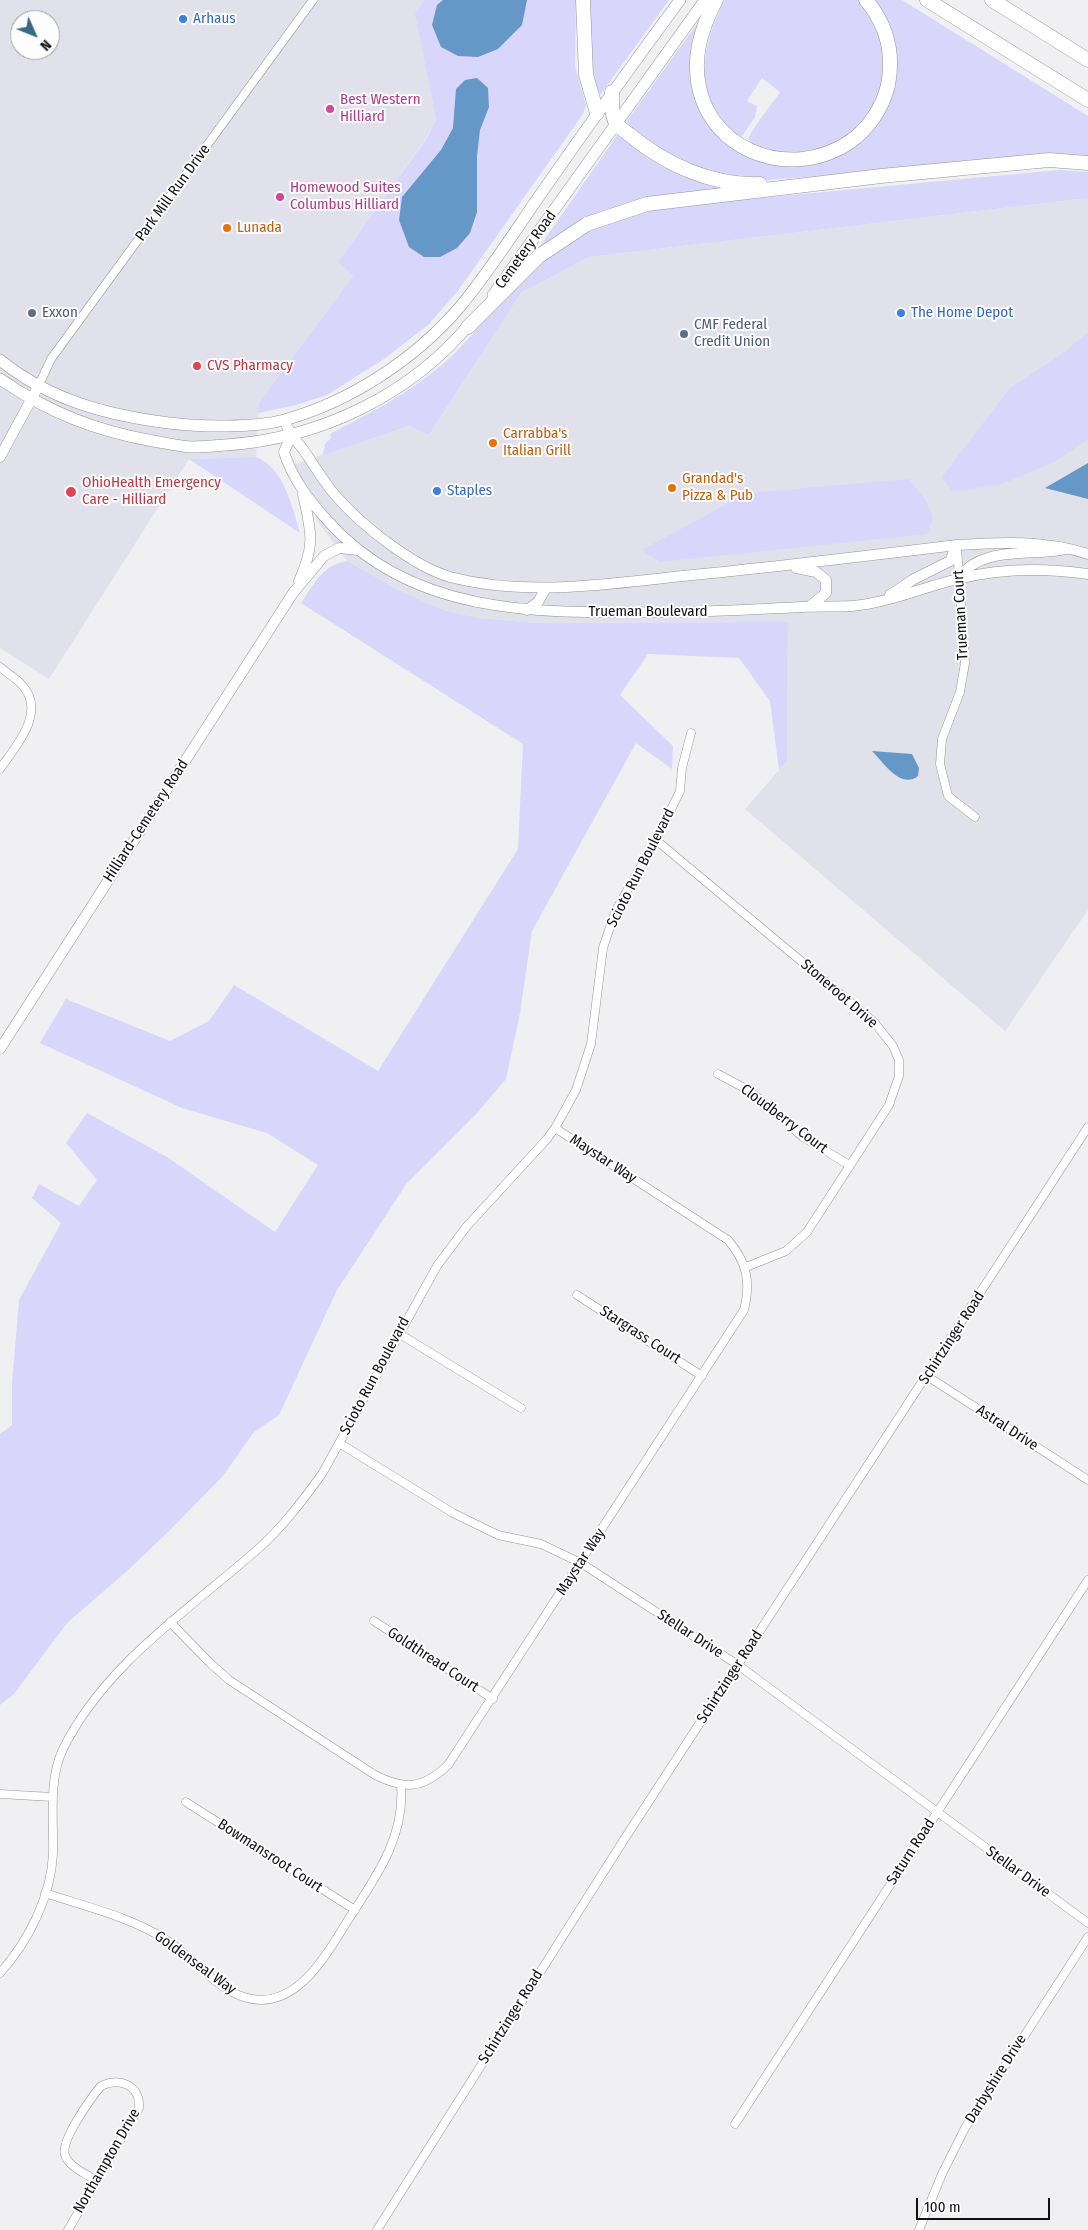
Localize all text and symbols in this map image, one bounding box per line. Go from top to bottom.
north arrow [10,10,60,60]
place label: Arhaus [193,10,236,28]
marker: Arhaus [177,13,189,25]
text: N [36,36,54,54]
place label: Best Western Hilliard [340,91,421,126]
marker: Best Western Hilliard [324,103,336,115]
street label: Park Mill Run Drive [132,141,214,245]
place label: Homewood Suites Columbus Hilliard [290,179,401,214]
marker: Homewood Suites Columbus Hilliard [274,191,286,203]
street label: Cemetery Road [492,207,560,293]
place label: Lunada [237,219,282,237]
marker: Lunada [221,222,233,234]
place label: Exxon [42,304,78,322]
place label: The Home Depot [911,304,1013,322]
marker: Exxon [26,307,38,319]
marker: The Home Depot [895,307,907,319]
place label: CMF Federal Credit Union [694,316,770,351]
marker: CMF Federal Credit Union [678,328,690,340]
place label: CVS Pharmacy [207,357,293,375]
marker: CVS Pharmacy [191,360,203,372]
place label: Carrabba's Italian Grill [503,425,571,460]
marker: Carrabba's Italian Grill [487,437,499,449]
place label: Grandad's Pizza & Pub [682,470,753,505]
place label: OhioHealth Emergency Care - Hilliard [82,474,221,509]
place label: Staples [447,482,492,500]
marker: Grandad's Pizza & Pub [666,482,678,494]
marker: OhioHealth Emergency Care - Hilliard [64,485,78,499]
marker: Staples [431,485,443,497]
street label: Trueman Court [950,569,972,661]
street label: Trueman Boulevard [588,603,708,621]
street label: Hilliard-Cemetery Road [100,756,192,886]
street label: Scioto Run Boulevard [603,806,679,930]
street label: Stoneroot Drive [797,956,881,1032]
street label: Cloudberry Court [737,1080,831,1158]
street label: Maystar Way [566,1131,640,1187]
street label: Schirtzinger Road [915,1288,989,1388]
street label: Stargrass Court [596,1302,684,1368]
street label: Scioto Run Boulevard [336,1314,414,1438]
street label: Astral Drive [973,1401,1041,1455]
street label: Maystar Way [553,1525,609,1599]
street label: Stellar Drive [654,1606,726,1662]
street label: Goldthread Court [384,1624,482,1696]
street label: Schirtzinger Road [693,1627,767,1727]
street label: Bowmansroot Court [214,1815,326,1897]
street label: Saturn Road [883,1816,939,1888]
street label: Stellar Drive [982,1843,1054,1901]
street label: Goldenseal Way [151,1927,239,1999]
street label: Schirtzinger Road [475,1967,547,2067]
street label: Darbyshire Drive [962,2031,1030,2127]
street label: Northampton Drive [70,2106,144,2216]
scale bar [918,2188,1052,2220]
text: 100 m [924,2198,961,2216]

